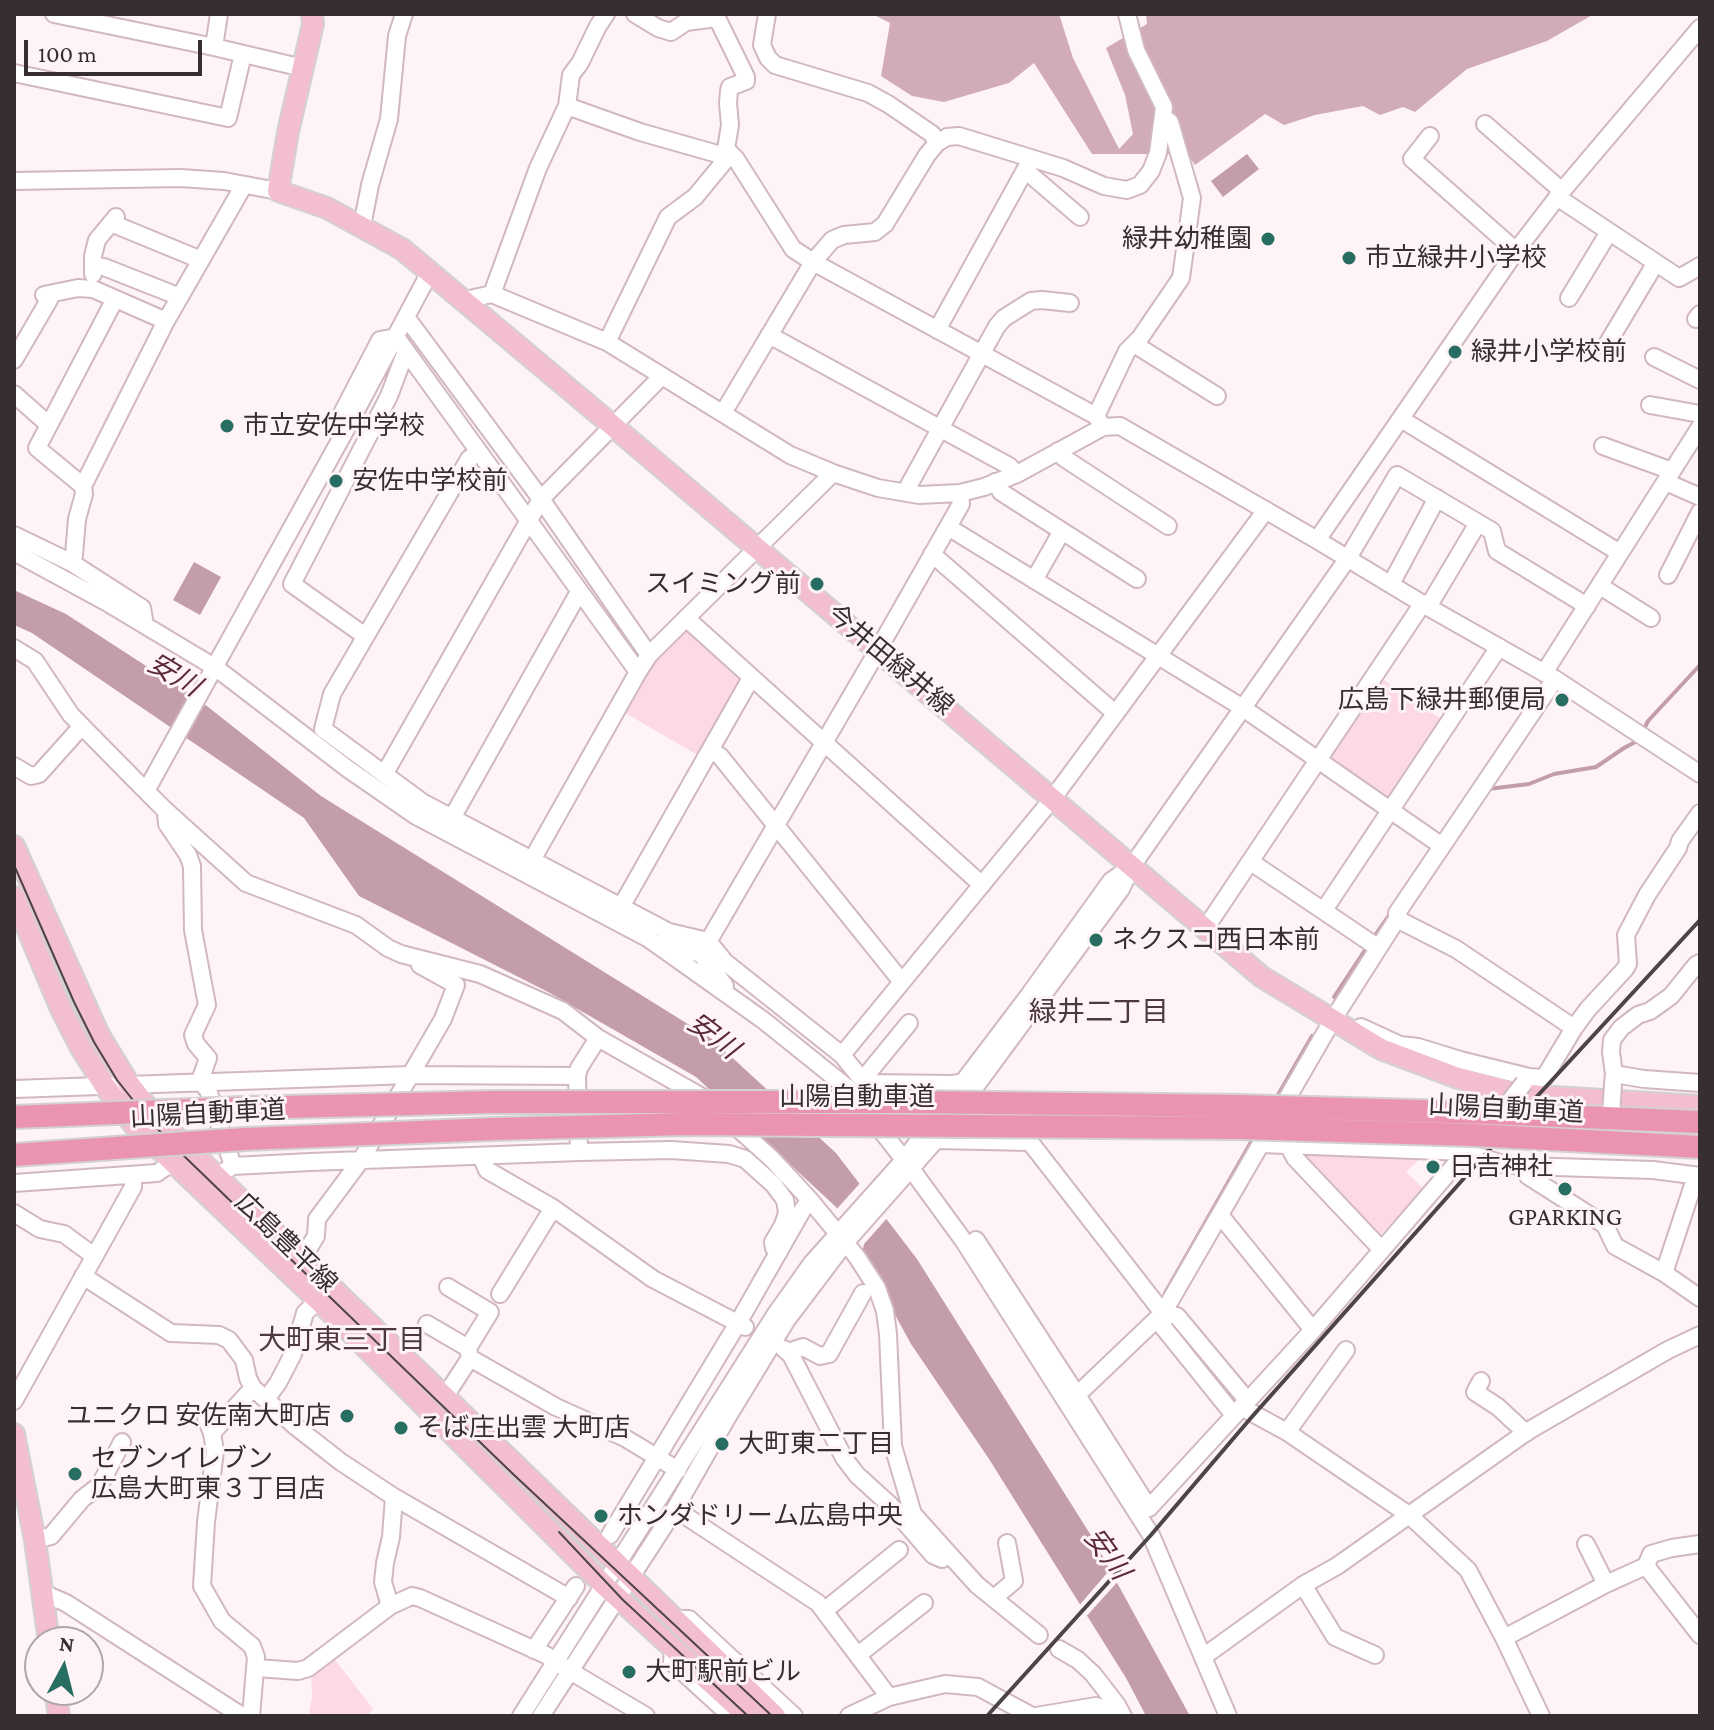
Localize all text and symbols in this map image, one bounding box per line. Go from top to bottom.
scale bar [28,24,206,74]
text: 100 m [38,40,97,67]
place label: 緑井幼稚園 [1122,223,1252,255]
marker: 緑井幼稚園 [1259,230,1277,248]
place label: 市立緑井小学校 [1365,242,1547,274]
marker: 市立緑井小学校 [1340,249,1358,267]
place label: 緑井小学校前 [1471,336,1627,368]
marker: 緑井小学校前 [1446,343,1464,361]
place label: 市立安佐中学校 [243,410,425,442]
marker: 市立安佐中学校 [218,417,236,435]
place label: 安佐中学校前 [352,465,508,497]
marker: 安佐中学校前 [327,472,345,490]
place label: スイミング前 [645,568,801,600]
marker: スイミング前 [808,575,826,593]
street label: 今井田緑井線 [820,598,960,722]
water label: 安川 [141,646,207,704]
place label: 広島下緑井郵便局 [1338,684,1546,716]
marker: 広島下緑井郵便局 [1553,691,1571,709]
place label: ネクスコ西日本前 [1112,924,1320,956]
marker: ネクスコ西日本前 [1087,931,1105,949]
district label: 緑井二丁目 [1029,995,1169,1029]
water label: 安川 [681,1006,745,1066]
street label: 山陽自動車道 [779,1081,935,1113]
street label: 山陽自動車道 [1427,1089,1585,1129]
street label: 山陽自動車道 [129,1094,287,1134]
place label: 日吉神社 [1449,1151,1553,1183]
marker: 日吉神社 [1424,1158,1442,1176]
marker: GPARKING [1556,1180,1574,1198]
street label: 広島豊平線 [228,1187,344,1299]
place label: GPARKING [1508,1201,1622,1233]
district label: 大町東三丁目 [258,1323,426,1357]
place label: ユニクロ 安佐南大町店 [66,1400,331,1432]
marker: ユニクロ 安佐南大町店 [338,1407,356,1425]
place label: そば庄出雲 大町店 [417,1412,630,1444]
marker: そば庄出雲 大町店 [392,1419,410,1437]
place label: 大町東二丁目 [738,1428,894,1460]
marker: 大町東二丁目 [713,1435,731,1453]
place label: セブンイレブン 広島大町東３丁目店 [91,1443,325,1504]
marker: セブンイレブン 広島大町東３丁目店 [66,1465,84,1483]
place label: ホンダドリーム広島中央 [617,1500,903,1532]
marker: ホンダドリーム広島中央 [592,1507,610,1525]
water label: 安川 [1077,1521,1137,1587]
north arrow [24,1626,104,1706]
text: N [58,1630,76,1657]
place label: 大町駅前ビル [645,1656,801,1688]
marker: 大町駅前ビル [620,1663,638,1681]

